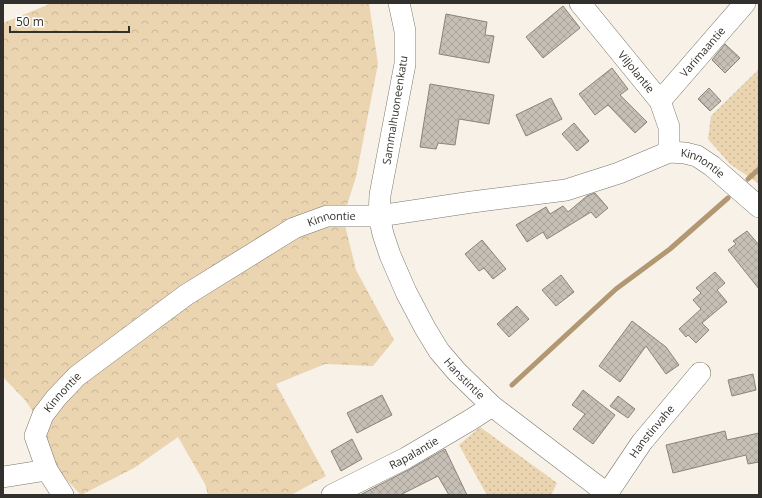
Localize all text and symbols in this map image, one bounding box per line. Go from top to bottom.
scale bar [10,8,129,34]
text: 50 m [16,13,44,30]
street label: Varimaantie [676,23,728,80]
street label: Viljolantie [615,47,658,96]
street label: Sammalhuoneenkatu [379,54,411,165]
street label: Kinnontie [680,145,728,181]
street label: Kinnontie [305,208,356,230]
street label: Hanstintie [441,354,488,402]
street label: Kinnontie [40,368,84,415]
street label: Hanstinvahe [625,401,677,461]
street label: Rapalantie [386,433,441,472]

